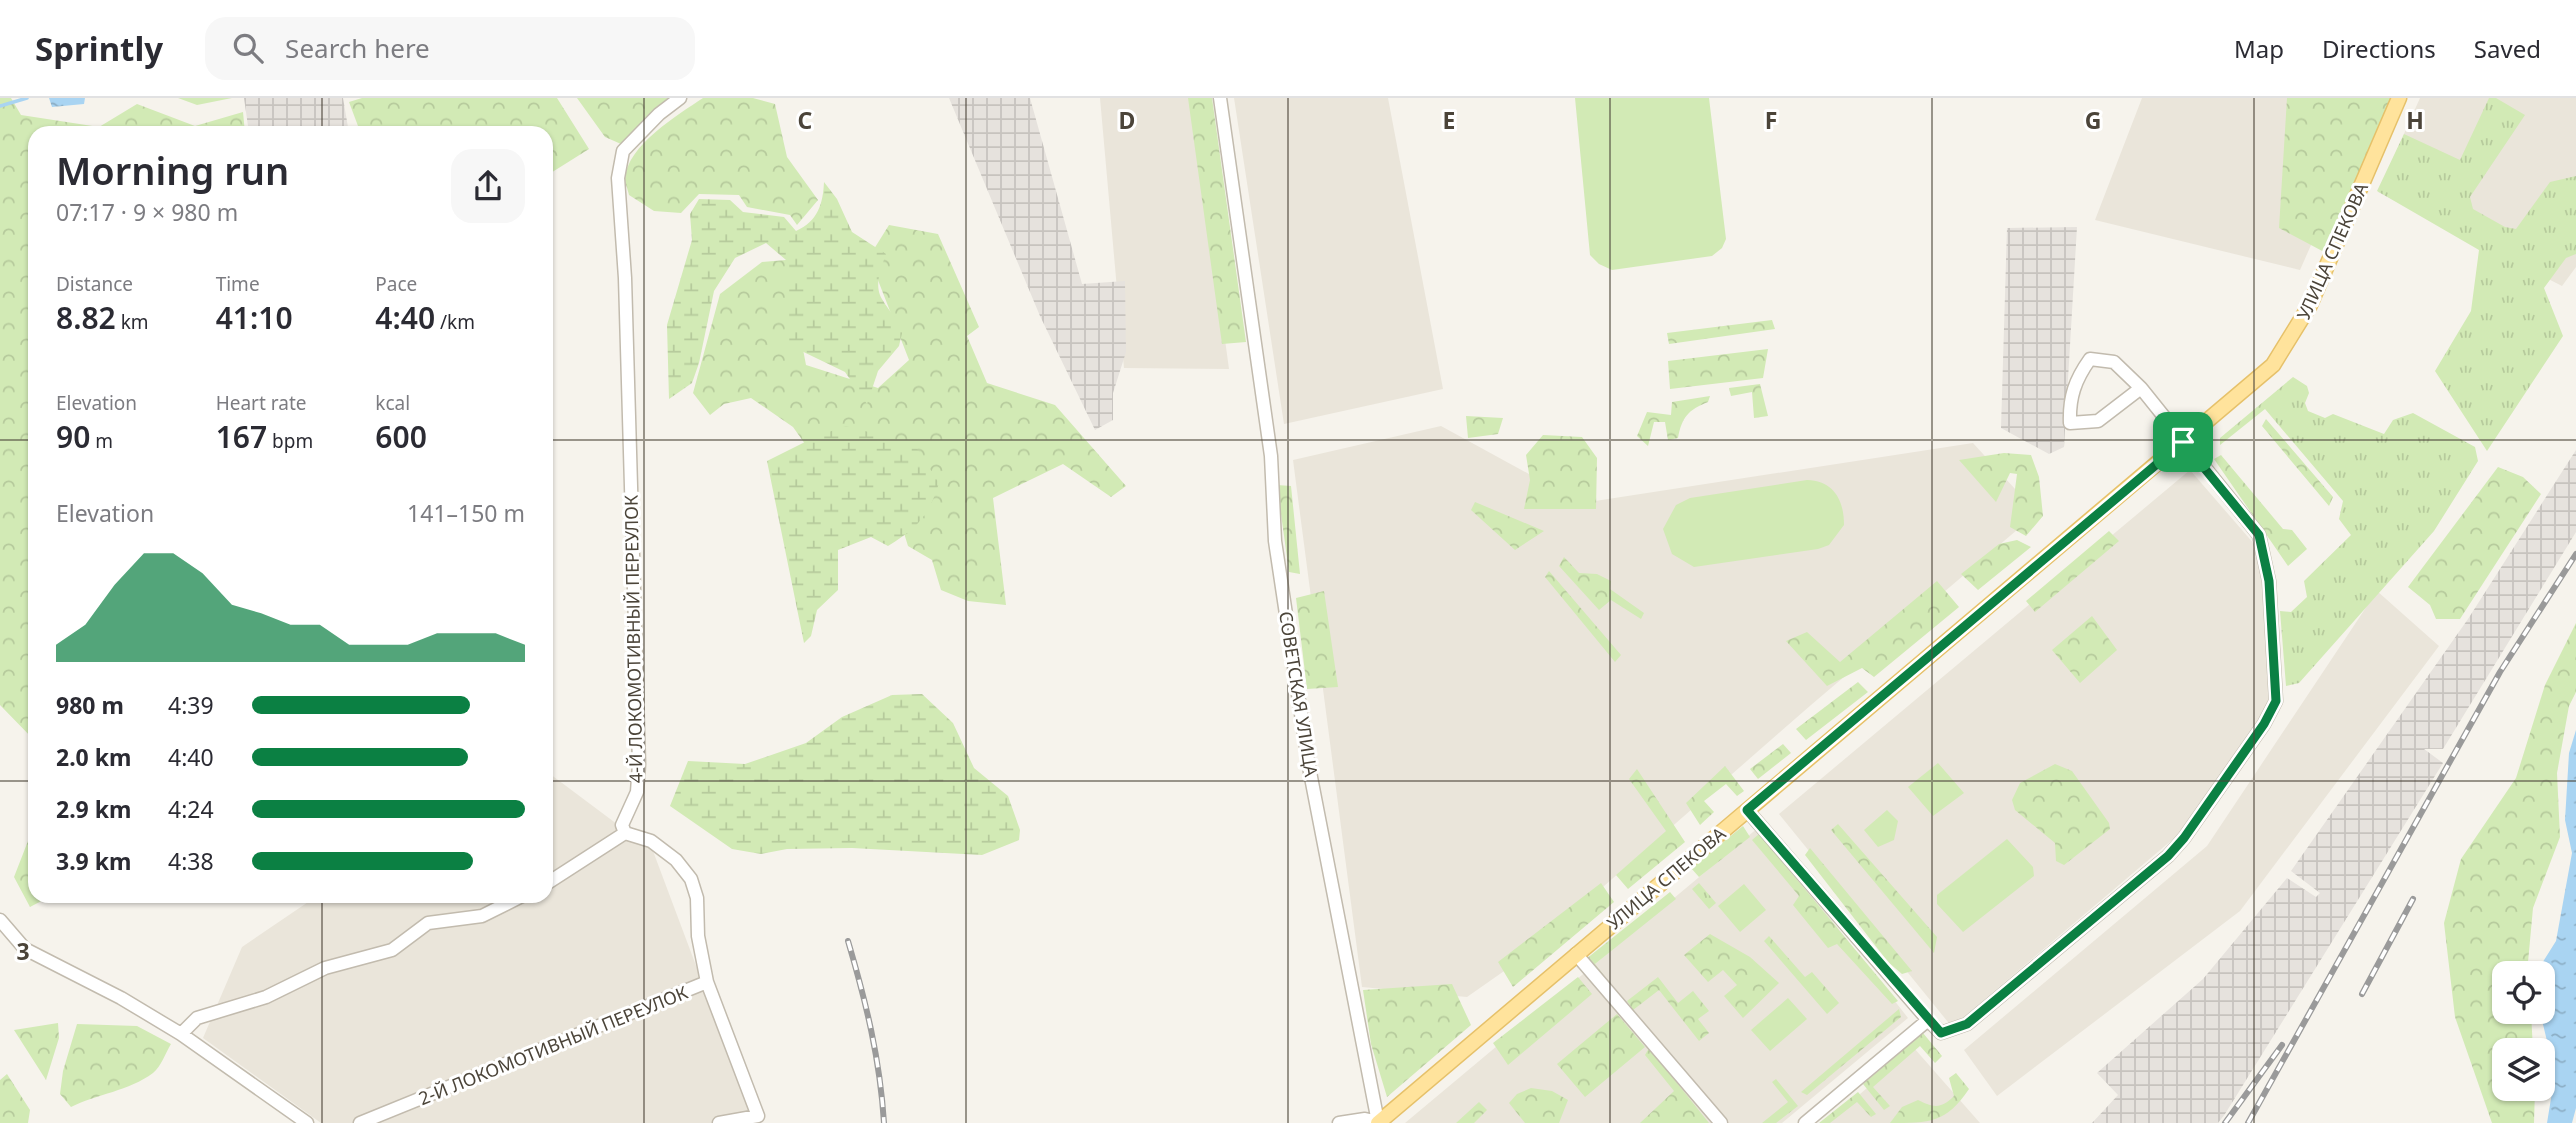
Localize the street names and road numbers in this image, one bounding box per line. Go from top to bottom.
street label: УЛИЦА СПЕКОВА [2291,178,2373,323]
street label: 4-Й ЛОКОМОТИВНЫЙ ПЕРЕУЛОК [618,494,648,783]
street label: СОВЕТСКАЯ УЛИЦА [1274,610,1324,779]
street label: УЛИЦА СПЕКОВА [1602,821,1731,935]
street label: 2-Й ЛОКОМОТИВНЫЙ ПЕРЕУЛОК [415,980,692,1110]

